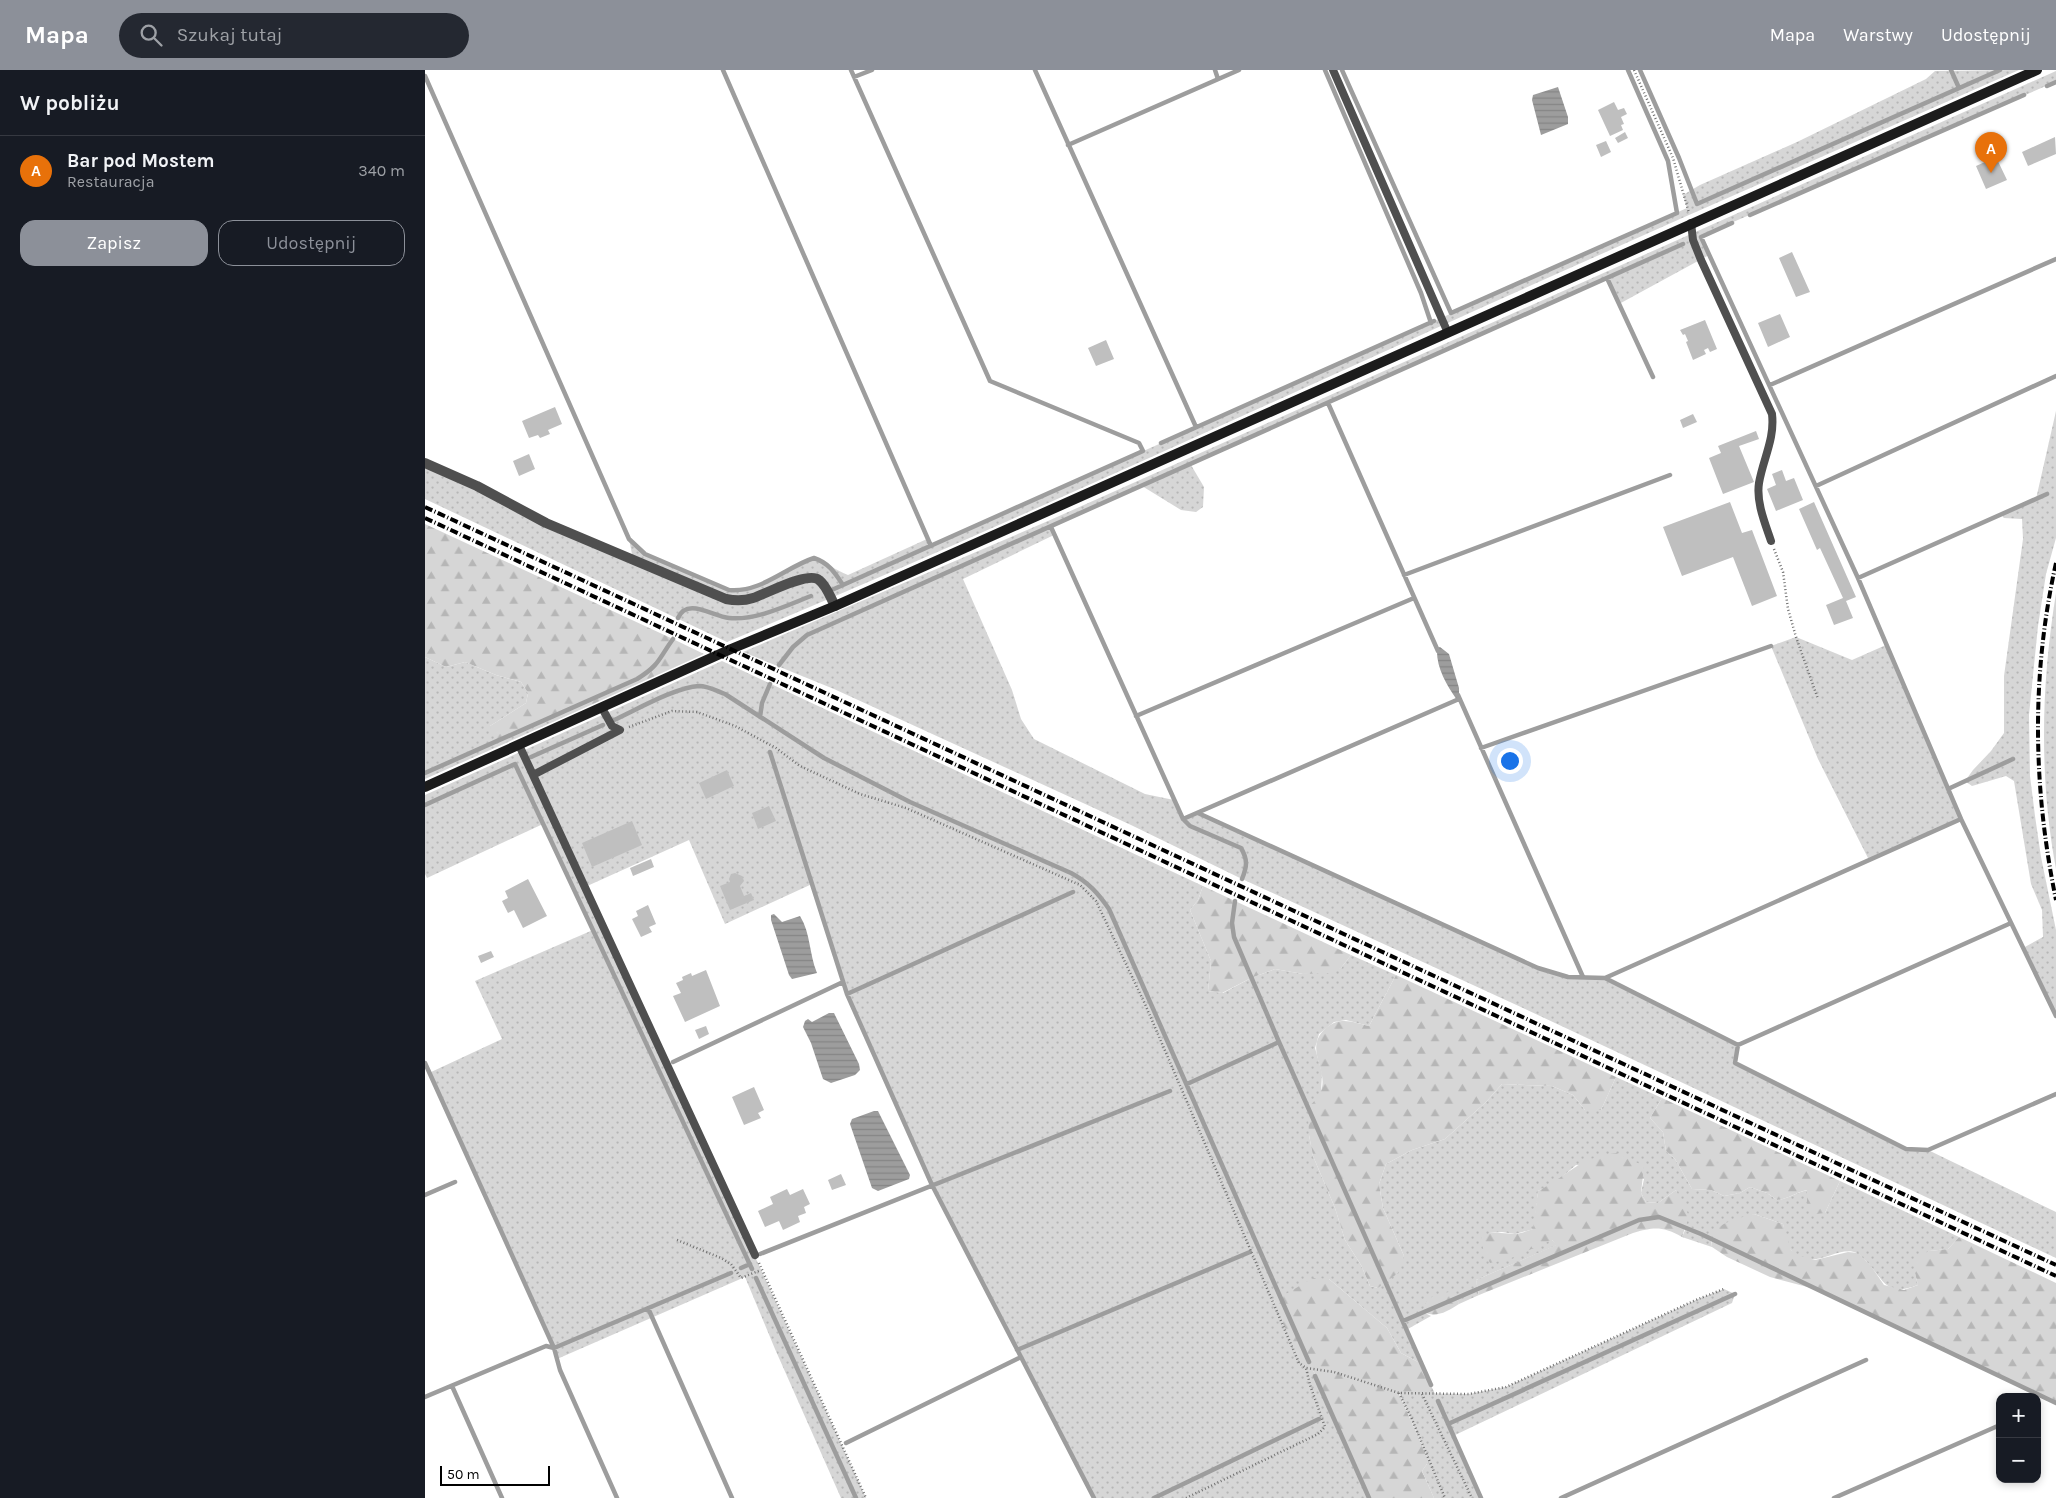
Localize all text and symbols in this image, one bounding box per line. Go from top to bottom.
search box [119,13,469,58]
text: Mapa [25,21,89,49]
icon: search [137,21,165,49]
text: Szukaj tutaj [177,24,283,46]
text: Mapa [1770,24,1815,46]
text: Warstwy [1843,24,1913,46]
text: Udostępnij [1941,24,2031,46]
text: W pobliżu [20,91,120,115]
pin: A [1975,132,2007,173]
text: Bar pod Mostem [67,150,215,172]
text: A [31,161,41,180]
text: 340 m [358,161,405,180]
text: Restauracja [67,172,155,191]
button: Zapisz [20,220,208,266]
button: Udostępnij [218,220,405,266]
your location [1497,748,1523,774]
map controls [1996,1393,2041,1483]
button: + [1996,1393,2041,1438]
button: − [1996,1438,2041,1483]
scale bar [440,1463,550,1486]
text: 50 m [447,1466,480,1483]

